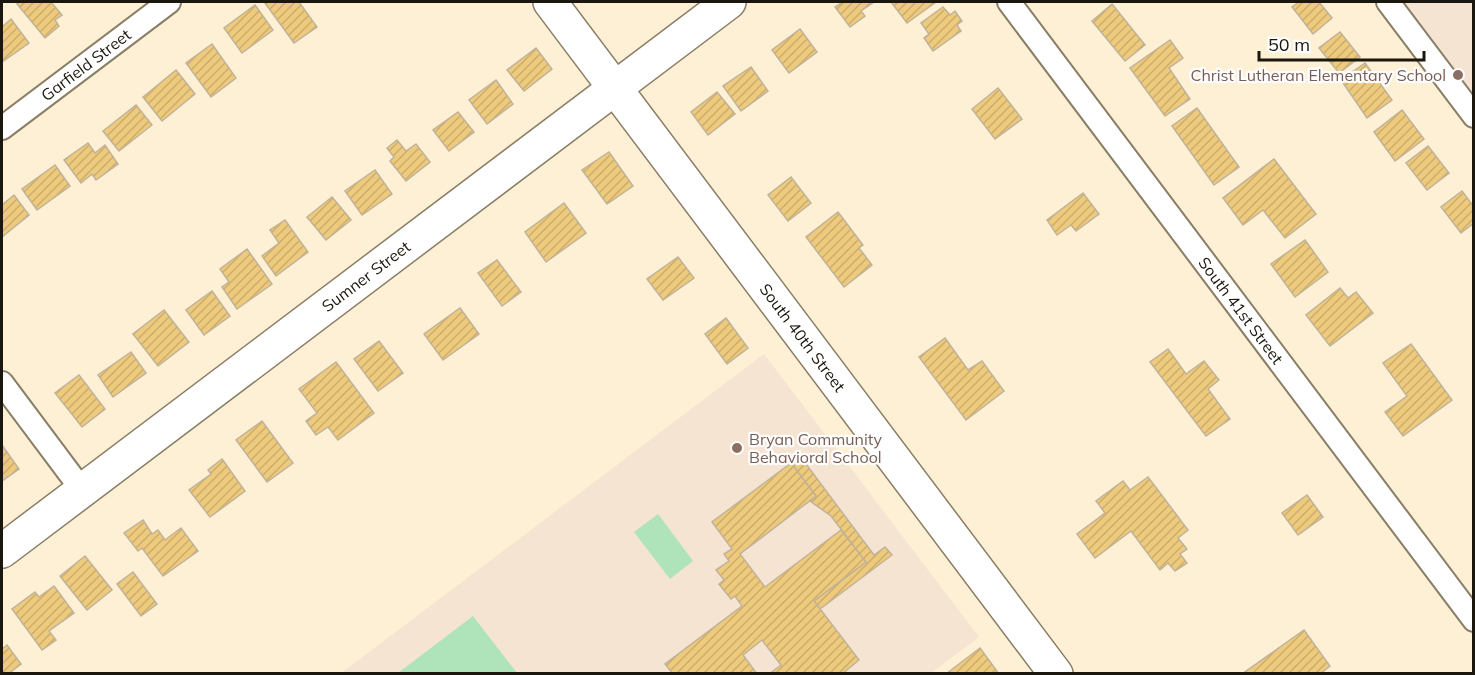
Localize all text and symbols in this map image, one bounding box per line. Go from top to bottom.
street label: Garfield Street [37,24,135,105]
scale bar [1259,24,1424,62]
text: 50 m [1268,33,1310,56]
place label: Christ Lutheran Elementary School [1191,65,1446,85]
marker: Christ Lutheran Elementary School [1451,68,1465,82]
street label: Sumner Street [318,236,414,316]
street label: South 41st Street [1194,253,1288,368]
street label: South 40th Street [755,279,850,396]
place label: Bryan Community Behavioral School [749,429,882,467]
marker: Bryan Community Behavioral School [730,441,744,455]

